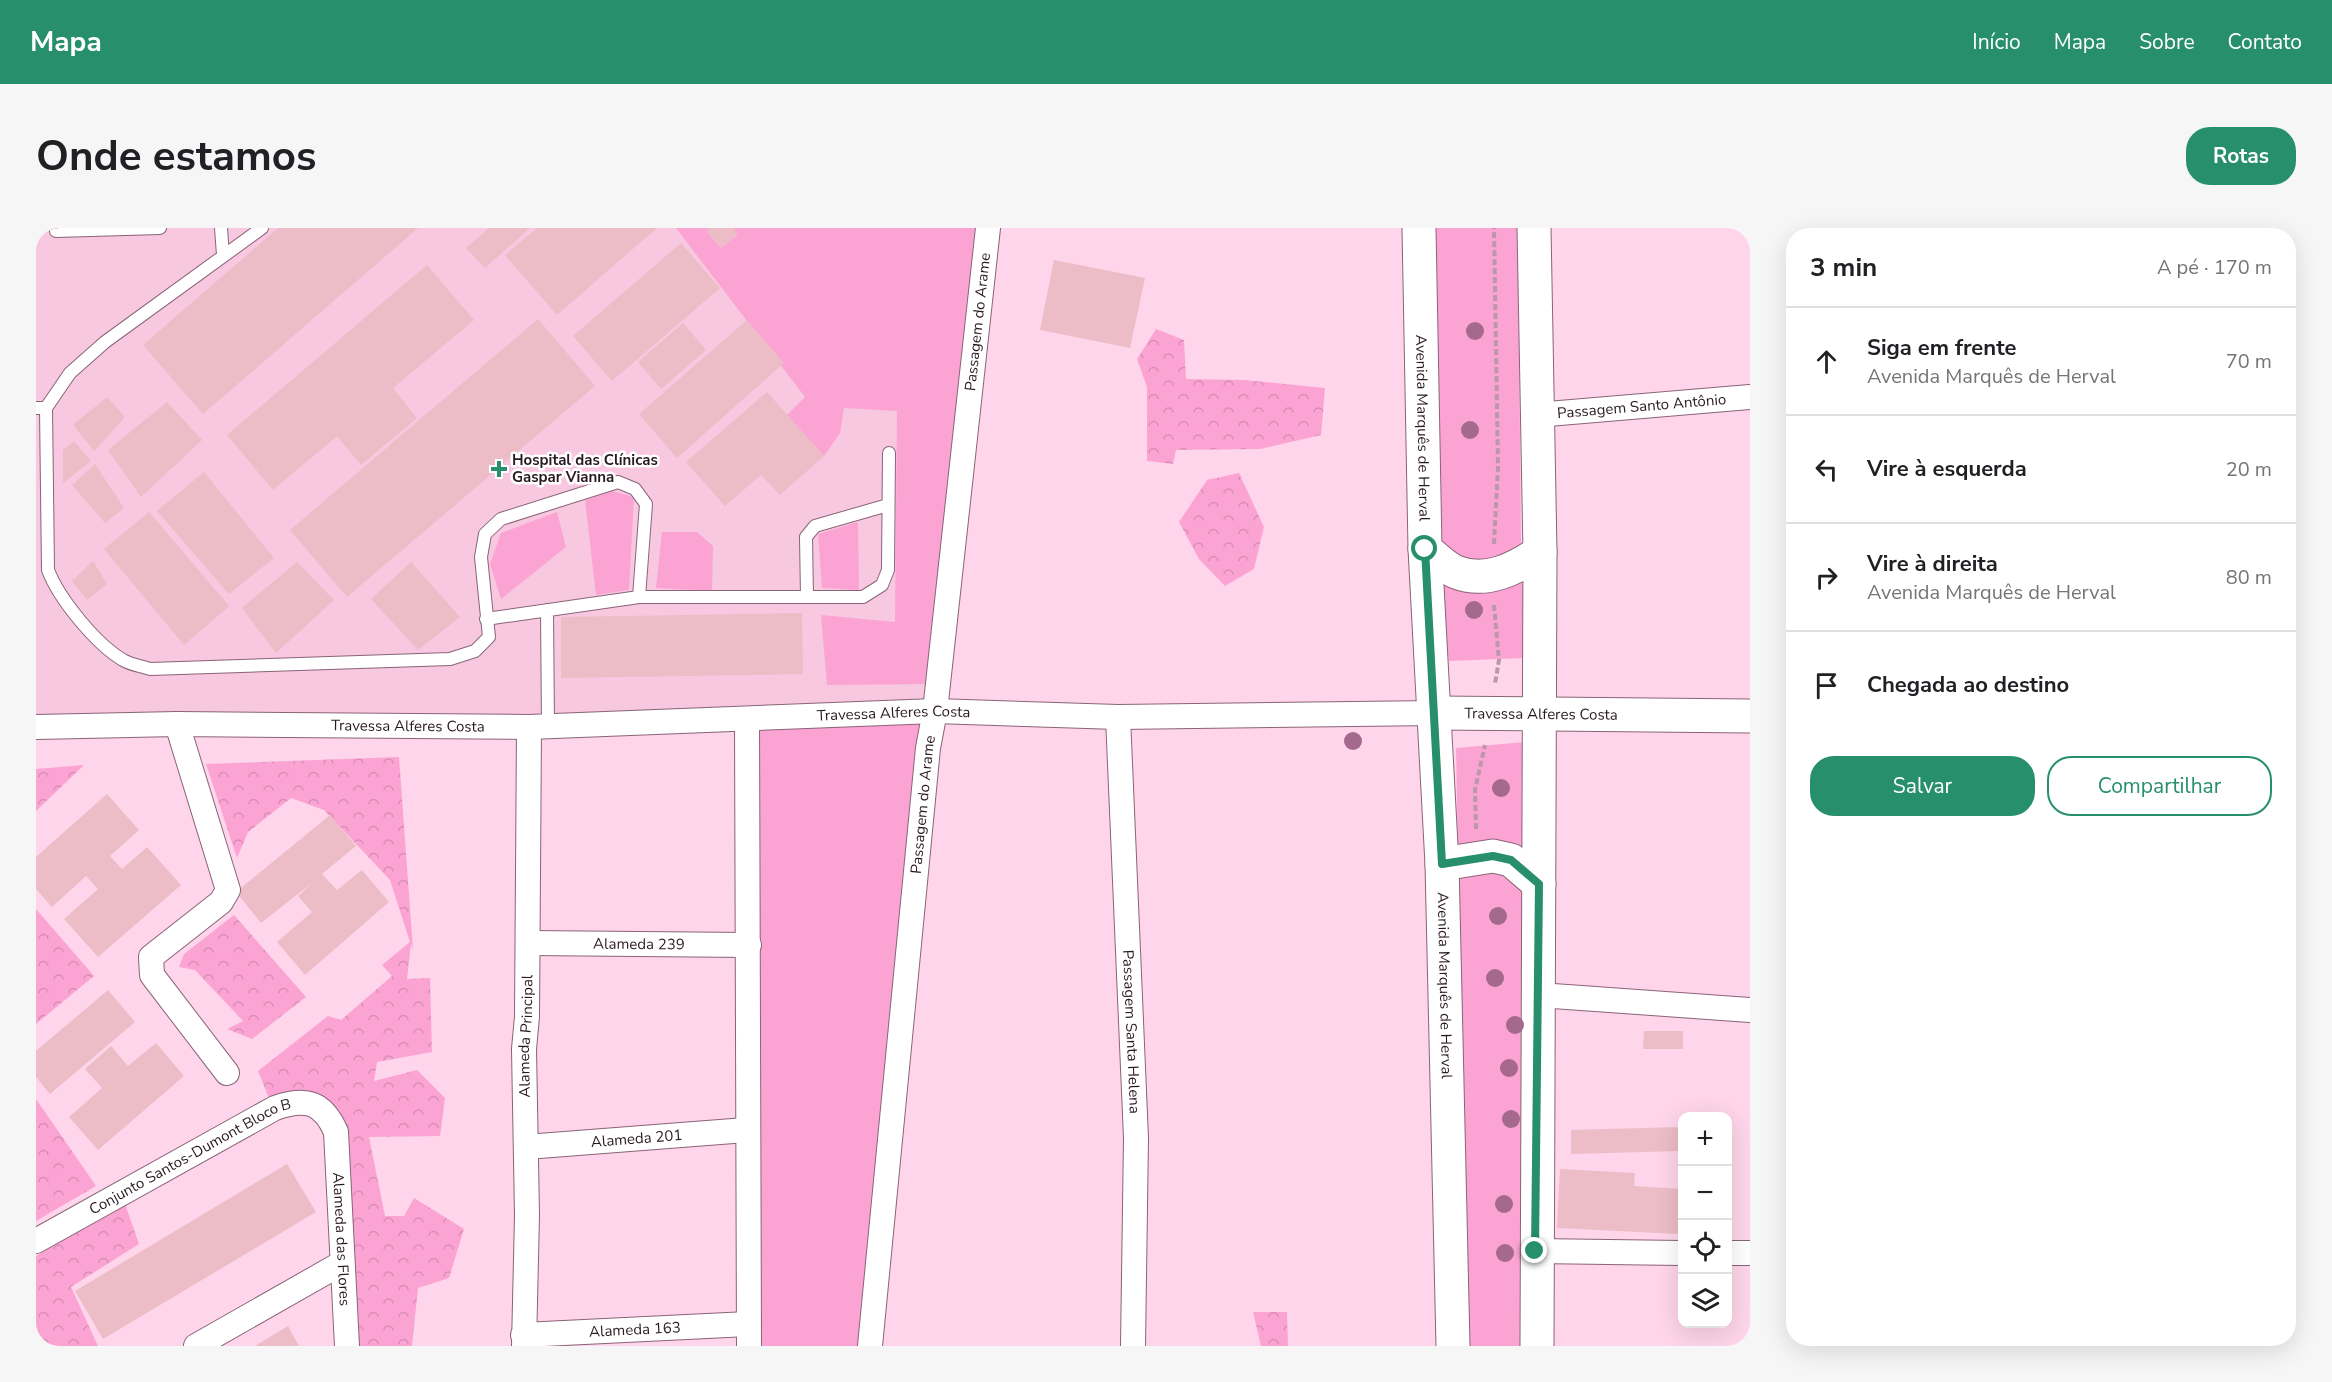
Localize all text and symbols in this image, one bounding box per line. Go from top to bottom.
text: Mapa [30,23,102,61]
text: Início [1972,28,2021,56]
text: Mapa [2054,28,2106,56]
text: Sobre [2139,28,2195,56]
text: Contato [2228,28,2302,56]
button: Rotas [2186,127,2296,185]
text: Onde estamos [36,128,317,185]
text: 3 min [1810,250,1877,285]
street label: Passagem do Arame [960,252,995,392]
text: A pé · 170 m [2157,254,2272,281]
text: Siga em frente [1867,333,2016,363]
street label: Avenida Marquês de Herval [1411,334,1434,522]
icon: ahead [1810,345,1843,378]
text: 70 m [2226,348,2272,375]
text: Avenida Marquês de Herval [1867,363,2116,390]
street label: Passagem Santo Antônio [1556,389,1727,423]
place label: Hospital das Clínicas Gaspar Vianna [512,450,658,487]
icon: left [1810,453,1843,486]
text: Vire à esquerda [1867,454,2027,484]
text: 20 m [2226,456,2272,483]
marker: Hospital das Clínicas Gaspar Vianna [490,460,508,478]
route start [1411,535,1437,561]
text: Vire à direita [1867,549,1998,579]
icon: right [1810,561,1843,594]
text: 80 m [2226,564,2272,591]
text: Avenida Marquês de Herval [1867,579,2116,606]
icon: arrive [1810,669,1843,702]
text: Chegada ao destino [1867,670,2069,700]
street label: Travessa Alferes Costa [817,701,971,726]
street label: Travessa Alferes Costa [1464,703,1618,725]
street label: Travessa Alferes Costa [331,715,485,737]
street label: Passagem do Arame [906,734,940,875]
button: Salvar [1810,756,2035,816]
button: Compartilhar [2047,756,2272,816]
street label: Avenida Marquês de Herval [1433,892,1457,1080]
street label: Alameda 239 [593,934,685,954]
street label: Passagem Santa Helena [1118,949,1145,1114]
street label: Alameda Principal [514,974,537,1098]
street label: Conjunto Santos-Dumont Bloco B [85,1094,293,1219]
map controls [1678,1112,1732,1328]
button: + [1678,1112,1732,1166]
street label: Alameda 201 [590,1125,683,1152]
button: − [1678,1166,1732,1220]
street label: Alameda das Flores [328,1172,355,1306]
button: locate [1678,1220,1732,1274]
route end [1521,1237,1547,1263]
button: layers [1678,1274,1732,1328]
street label: Alameda 163 [589,1317,681,1342]

